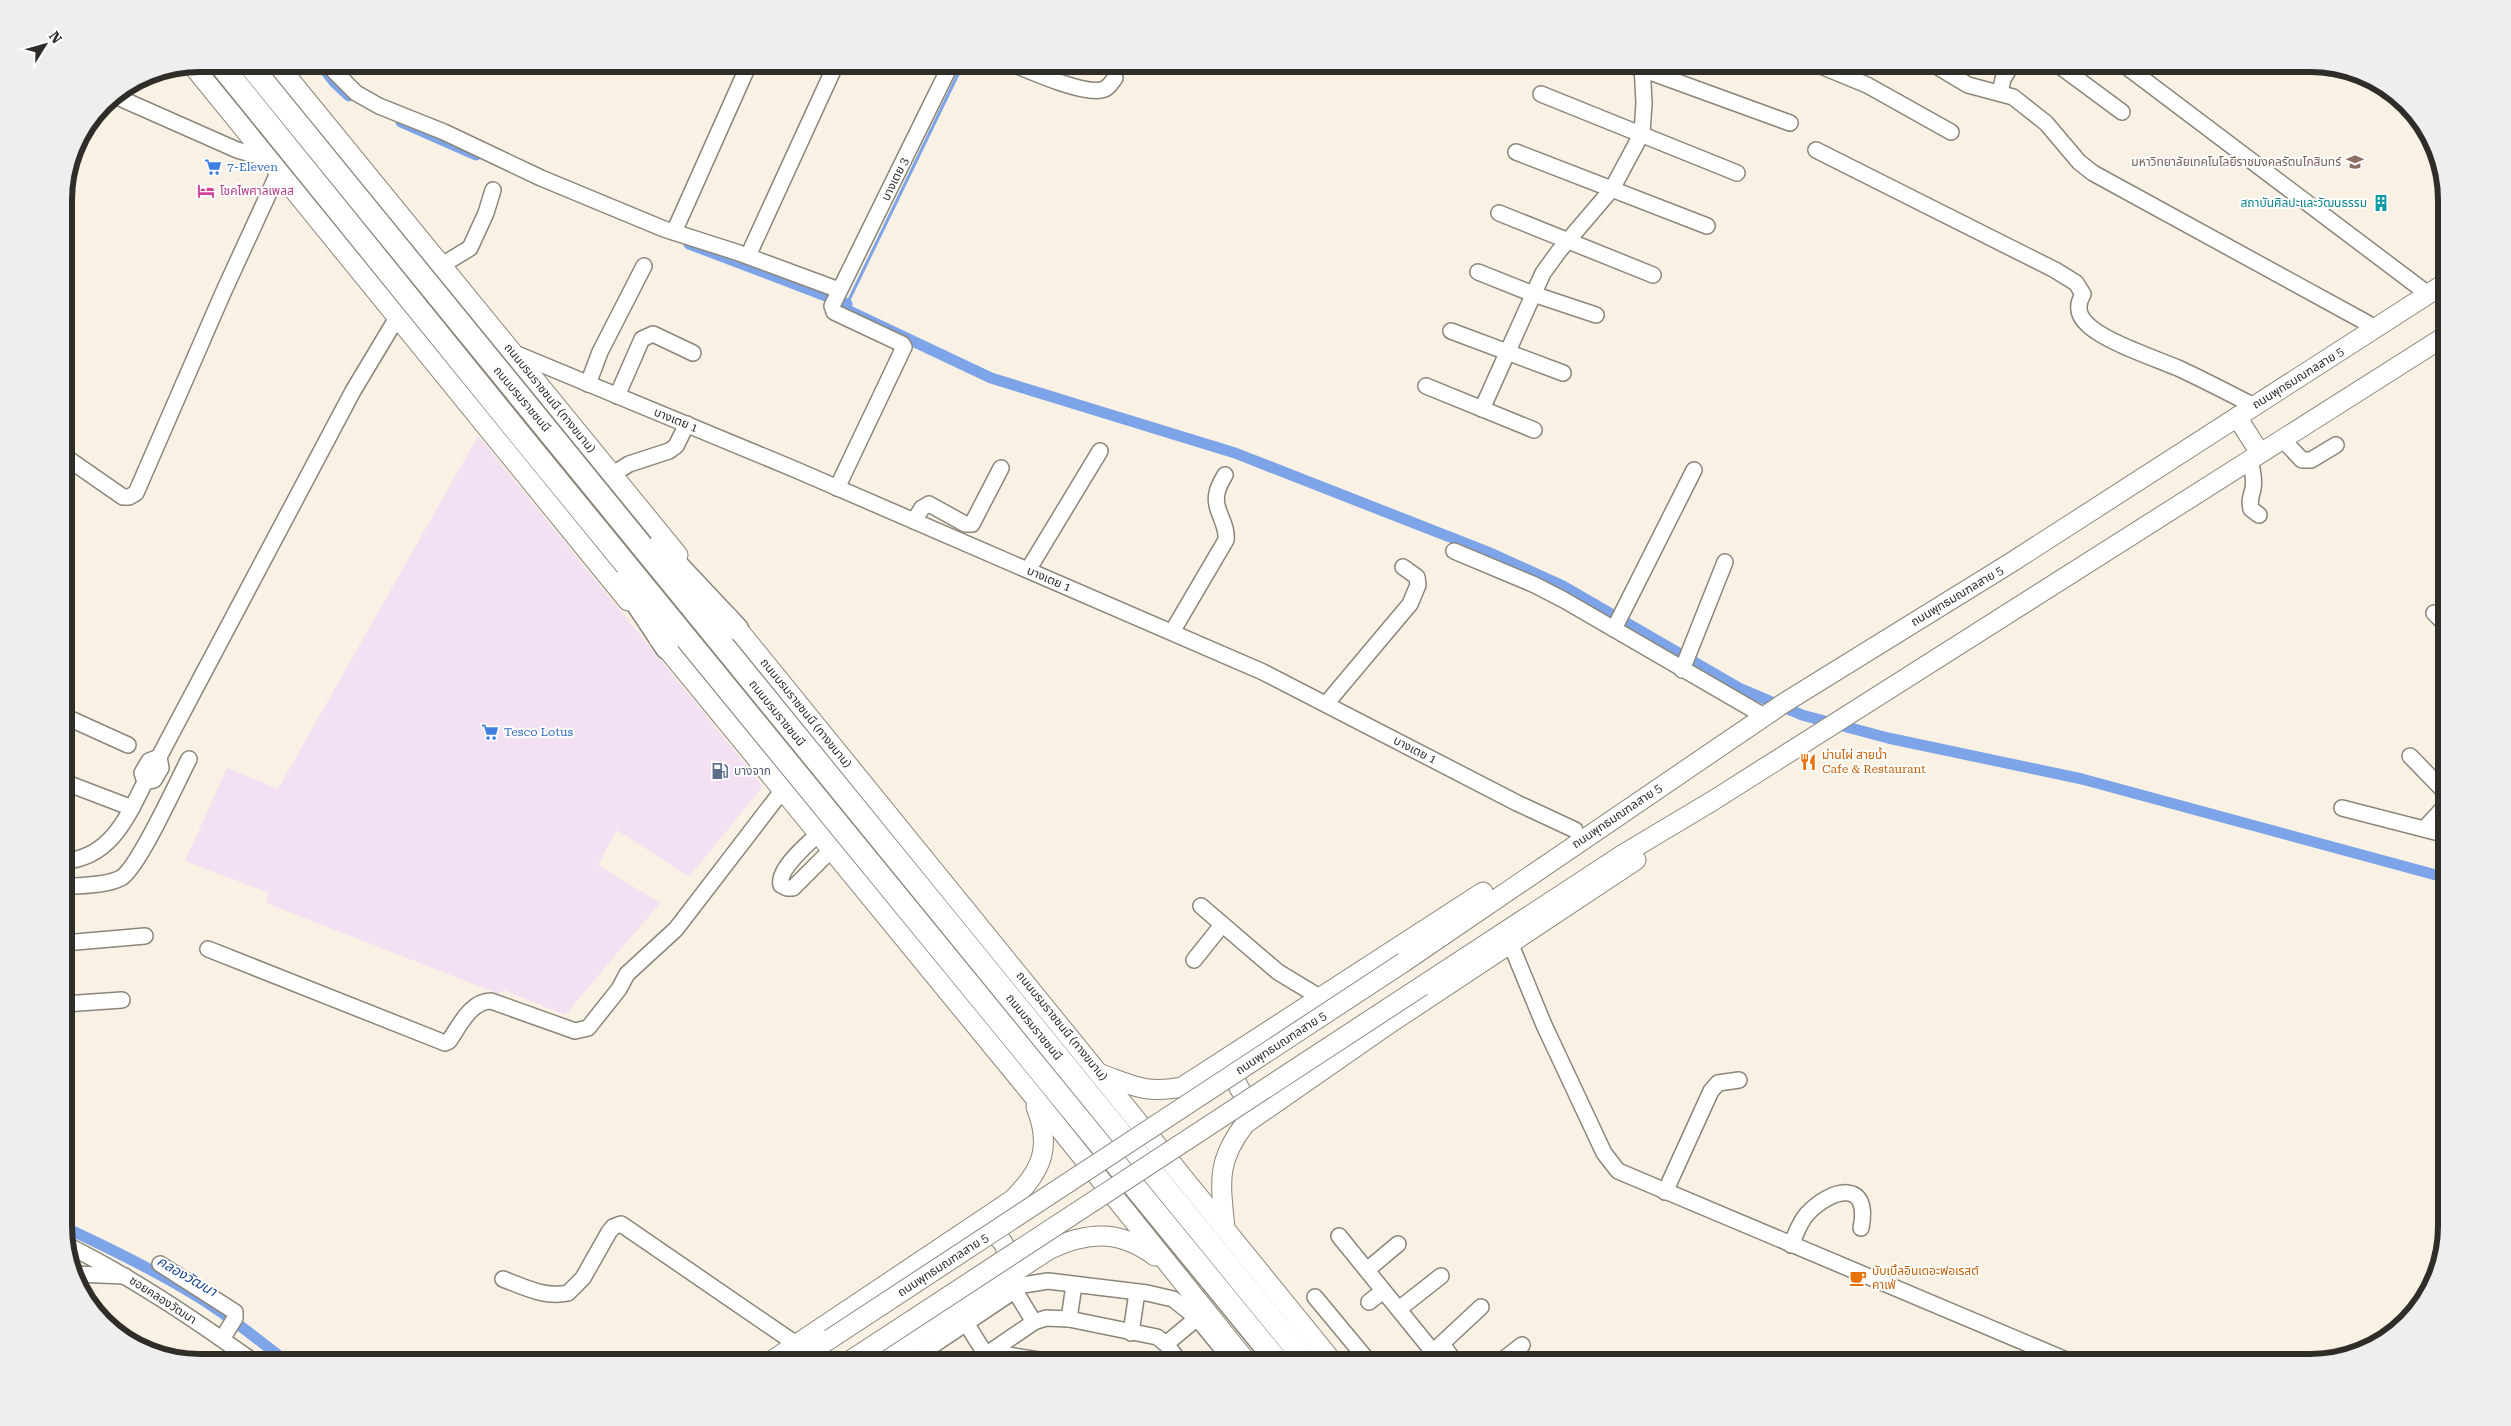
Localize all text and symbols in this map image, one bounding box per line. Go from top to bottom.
north arrow [20,20,70,70]
text: N [46,28,65,46]
school or university icon: มหาวิทยาลัยเทคโนโลยีราชมงคลรัตนโกสินทร์ [2345,152,2365,172]
street label: บางเตย 3 [879,155,912,203]
place label: มหาวิทยาลัยเทคโนโลยีราชมงคลรัตนโกสินทร์ [2131,155,2342,169]
supermarket icon: 7-Eleven [203,157,223,177]
place label: 7-Eleven [227,160,278,174]
hotel icon: โชคไพศาลเพลส [196,181,216,201]
place label: โชคไพศาลเพลส [220,184,294,198]
building icon: สถาบันศิลปะและวัฒนธรรม [2371,193,2391,213]
place label: สถาบันศิลปะและวัฒนธรรม [2240,196,2367,210]
street label: ถนนบรมราชชนนี (ทางขนาน) [501,340,599,456]
street label: ถนนพุทธมณฑลสาย 5 [2250,344,2347,412]
street label: ถนนบรมราชชนนี [490,363,554,435]
street label: บางเตย 1 [652,405,700,435]
street label: บางเตย 1 [1025,563,1073,595]
street label: ถนนพุทธมณฑลสาย 5 [1908,563,2006,629]
street label: ถนนบรมราชชนนี (ทางขนาน) [758,655,854,771]
street label: ถนนบรมราชชนนี [746,677,808,749]
supermarket icon: Tesco Lotus [480,722,500,742]
place label: Tesco Lotus [504,725,573,739]
street label: บางเตย 1 [1391,733,1439,767]
place label: ม่านไผ่ สายน้ำ Cafe & Restaurant [1822,746,1926,776]
restaurant icon: ม่านไผ่ สายน้ำ Cafe & Restaurant [1798,752,1818,772]
fuel station icon: บางจาก [710,761,730,781]
place label: บางจาก [734,764,771,778]
street label: ถนนพุทธมณฑลสาย 5 [1569,781,1665,851]
street label: ถนนบรมราชชนนี (ทางขนาน) [1013,968,1111,1084]
street label: ถนนบรมราชชนนี [1003,991,1065,1063]
street label: ถนนพุทธมณฑลสาย 5 [1233,1008,1329,1078]
street label: ถนนพุทธมณฑลสาย 5 [895,1230,991,1300]
water label: คลองวัฒนา [154,1253,221,1300]
place label: บับเบิ้ลอินเดอะฟอเรสต์ คาเฟ่ [1872,1263,1979,1292]
cafe icon: บับเบิ้ลอินเดอะฟอเรสต์ คาเฟ่ [1848,1268,1868,1288]
street label: ซอยคลองวัฒนา [127,1273,199,1327]

